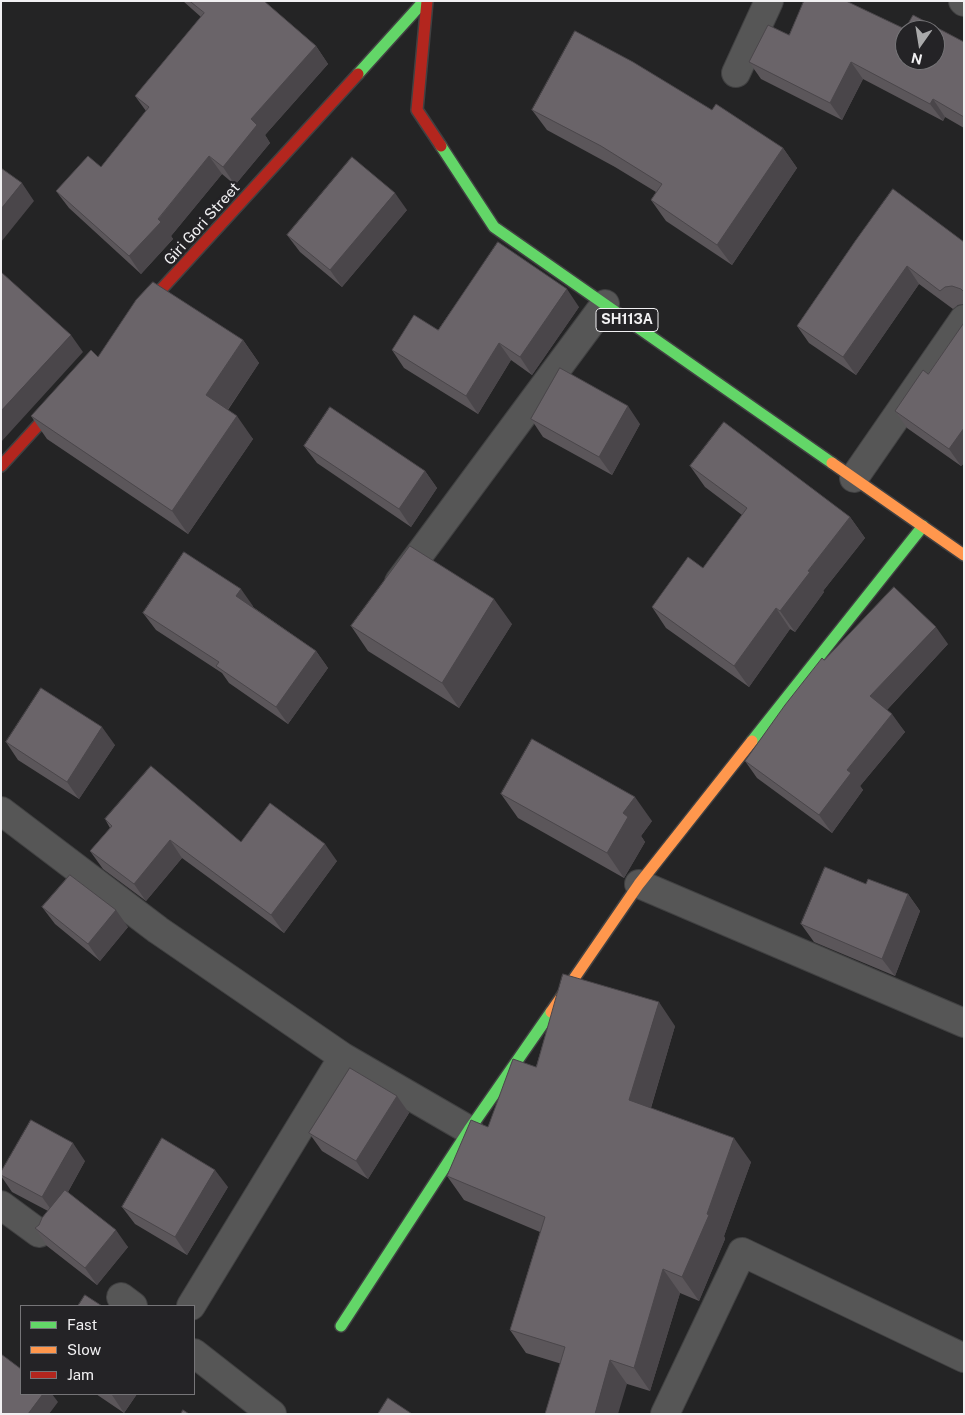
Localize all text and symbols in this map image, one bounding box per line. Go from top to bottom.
north arrow [895,20,945,70]
text: N [910,50,924,68]
street label: Giri Gori Street [160,179,244,269]
road number: SH113A [596,308,658,332]
legend [20,1305,195,1395]
text: Fast [67,1316,97,1333]
text: Slow [67,1341,101,1358]
text: Jam [67,1366,94,1383]

